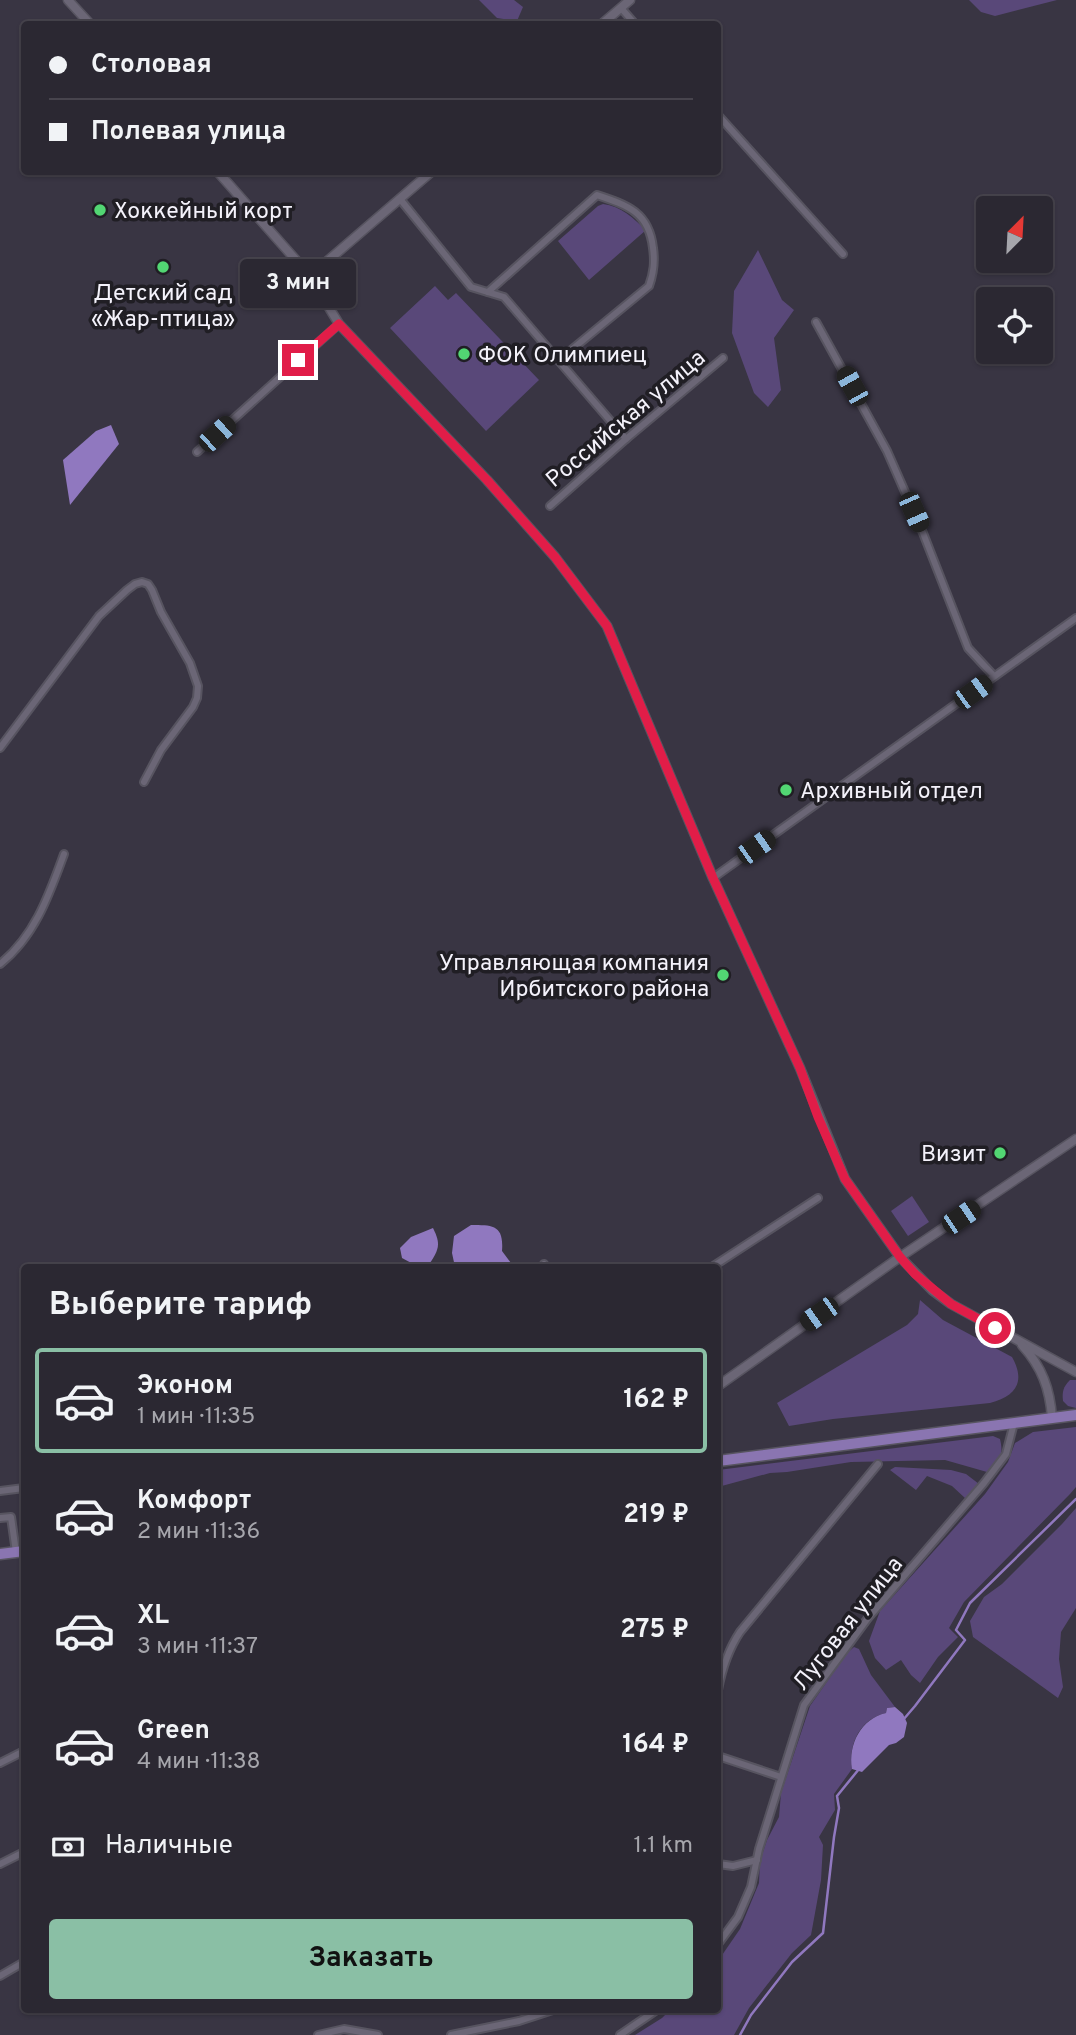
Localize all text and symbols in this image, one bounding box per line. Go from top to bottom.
text: Столовая [91,49,212,82]
text: Полевая улица [91,116,286,149]
north arrow [976,196,1054,273]
map controls [976,196,1053,364]
place label: Хоккейный корт [114,198,293,227]
marker: Хоккейный корт [92,202,108,218]
callout: 3 мин [240,258,356,308]
marker: Детский сад «Жар-птица» [155,259,171,275]
text: 3 мин [266,269,330,298]
place label: Детский сад «Жар-птица» [91,280,235,335]
button: locate [976,287,1053,364]
place label: ФОК Олимпиец [478,342,647,371]
route end [282,344,314,376]
street label: Российская улица [541,345,712,495]
marker: ФОК Олимпиец [456,346,472,362]
car [833,363,872,409]
car [195,412,240,456]
car [896,489,933,535]
car [950,671,997,713]
place label: Архивный отдел [800,778,983,807]
marker: Архивный отдел [778,782,794,798]
car [733,826,780,868]
place label: Управляющая компания Ирбитского района [439,950,709,1005]
marker: Управляющая компания Ирбитского района [715,967,731,983]
place label: Визит [921,1141,986,1170]
marker: Визит [992,1145,1008,1161]
car [938,1197,985,1237]
text: Выберите тариф [49,1286,312,1326]
car [796,1293,843,1335]
route start [979,1312,1011,1344]
icon: car [53,1369,116,1432]
text: Эконом [137,1370,233,1403]
text: 162 ₽ [623,1384,689,1417]
text: 1 мин · 11:35 [137,1403,255,1432]
icon: car [53,1484,116,1547]
text: Комфорт [137,1485,251,1518]
text: 219 ₽ [623,1499,689,1532]
text: 2 мин · 11:36 [137,1518,260,1547]
street label: Луговая улица [788,1552,910,1698]
icon: car [53,1599,116,1662]
text: XL [137,1600,169,1633]
text: 275 ₽ [620,1614,689,1647]
text: 3 мин · 11:37 [137,1633,258,1662]
icon: car [53,1714,116,1777]
text: Green [137,1715,210,1748]
text: 164 ₽ [622,1729,689,1762]
text: 4 мин · 11:38 [137,1748,261,1777]
icon: cash [49,1828,87,1866]
text: Наличные [105,1830,233,1863]
text: 1.1 km [634,1832,693,1861]
button: Заказать [49,1919,693,1999]

